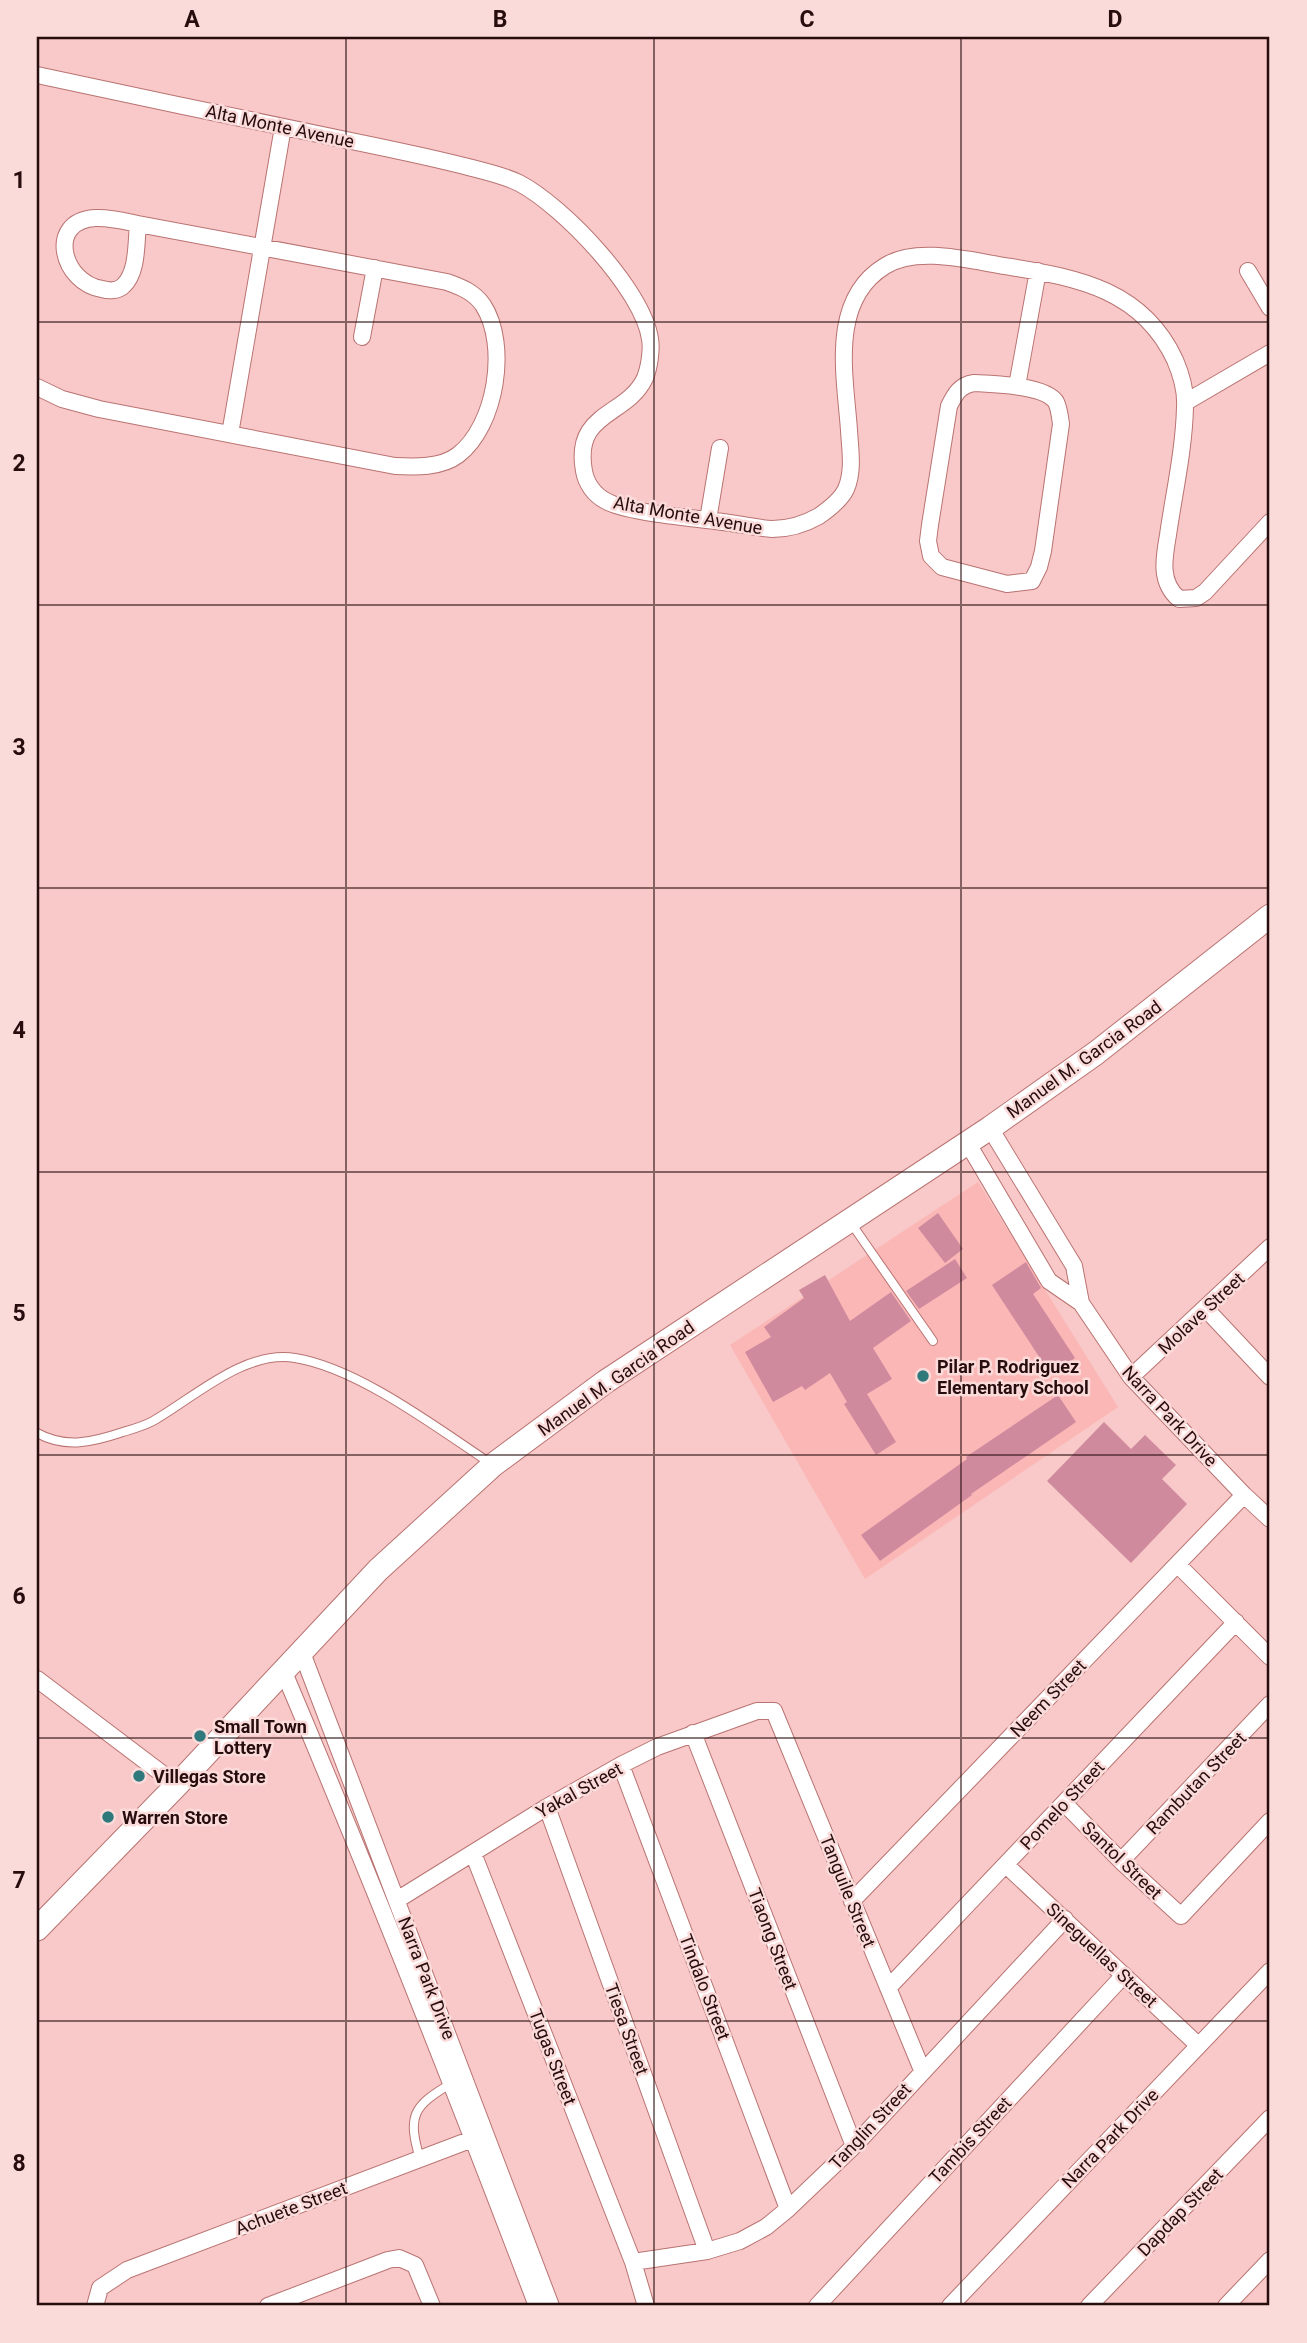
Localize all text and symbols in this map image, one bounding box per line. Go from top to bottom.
text: A [184,6,200,33]
text: B [493,6,507,33]
text: C [799,6,815,33]
text: D [1108,6,1122,33]
street label: Alta Monte Avenue [204,100,356,152]
text: 1 [12,167,26,194]
text: 2 [12,450,26,477]
street label: Alta Monte Avenue [612,492,764,538]
text: 3 [12,734,26,761]
street label: Manuel M. Garcia Road [1003,996,1165,1122]
text: 4 [12,1017,26,1044]
street label: Molave Street [1154,1268,1249,1358]
text: 5 [12,1300,26,1327]
street label: Manuel M. Garcia Road [534,1316,698,1440]
place label: Pilar P. Rodriguez Elementary School [937,1356,1089,1398]
street label: Narra Park Drive [1118,1361,1222,1471]
marker: Pilar P. Rodriguez Elementary School [915,1368,931,1384]
text: 6 [12,1583,26,1610]
street label: Neem Street [1006,1655,1090,1741]
place label: Small Town Lottery [214,1716,307,1758]
street label: Rambutan Street [1142,1727,1250,1839]
marker: Small Town Lottery [192,1728,208,1744]
street label: Pomelo Street [1016,1756,1108,1854]
street label: Yakal Street [532,1758,626,1822]
place label: Villegas Store [153,1766,266,1787]
marker: Villegas Store [131,1768,147,1784]
place label: Warren Store [122,1807,228,1828]
marker: Warren Store [100,1809,116,1825]
street label: Santol Street [1078,1817,1166,1903]
street label: Tanguile Street [816,1832,880,1951]
text: 7 [12,1867,26,1894]
street label: Tiaong Street [744,1885,802,1993]
street label: Sineguellas Street [1042,1898,1162,2012]
street label: Narra Park Drive [394,1914,460,2042]
street label: Tindalo Street [675,1931,735,2043]
street label: Tiesa Street [601,1980,653,2078]
street label: Tugas Street [525,2006,581,2108]
street label: Tanglin Street [825,2078,915,2173]
street label: Narra Park Drive [1057,2084,1163,2192]
street label: Tambis Street [924,2092,1016,2188]
text: 8 [12,2150,26,2177]
street label: Dapdap Street [1133,2164,1227,2260]
street label: Achuete Street [232,2177,350,2239]

